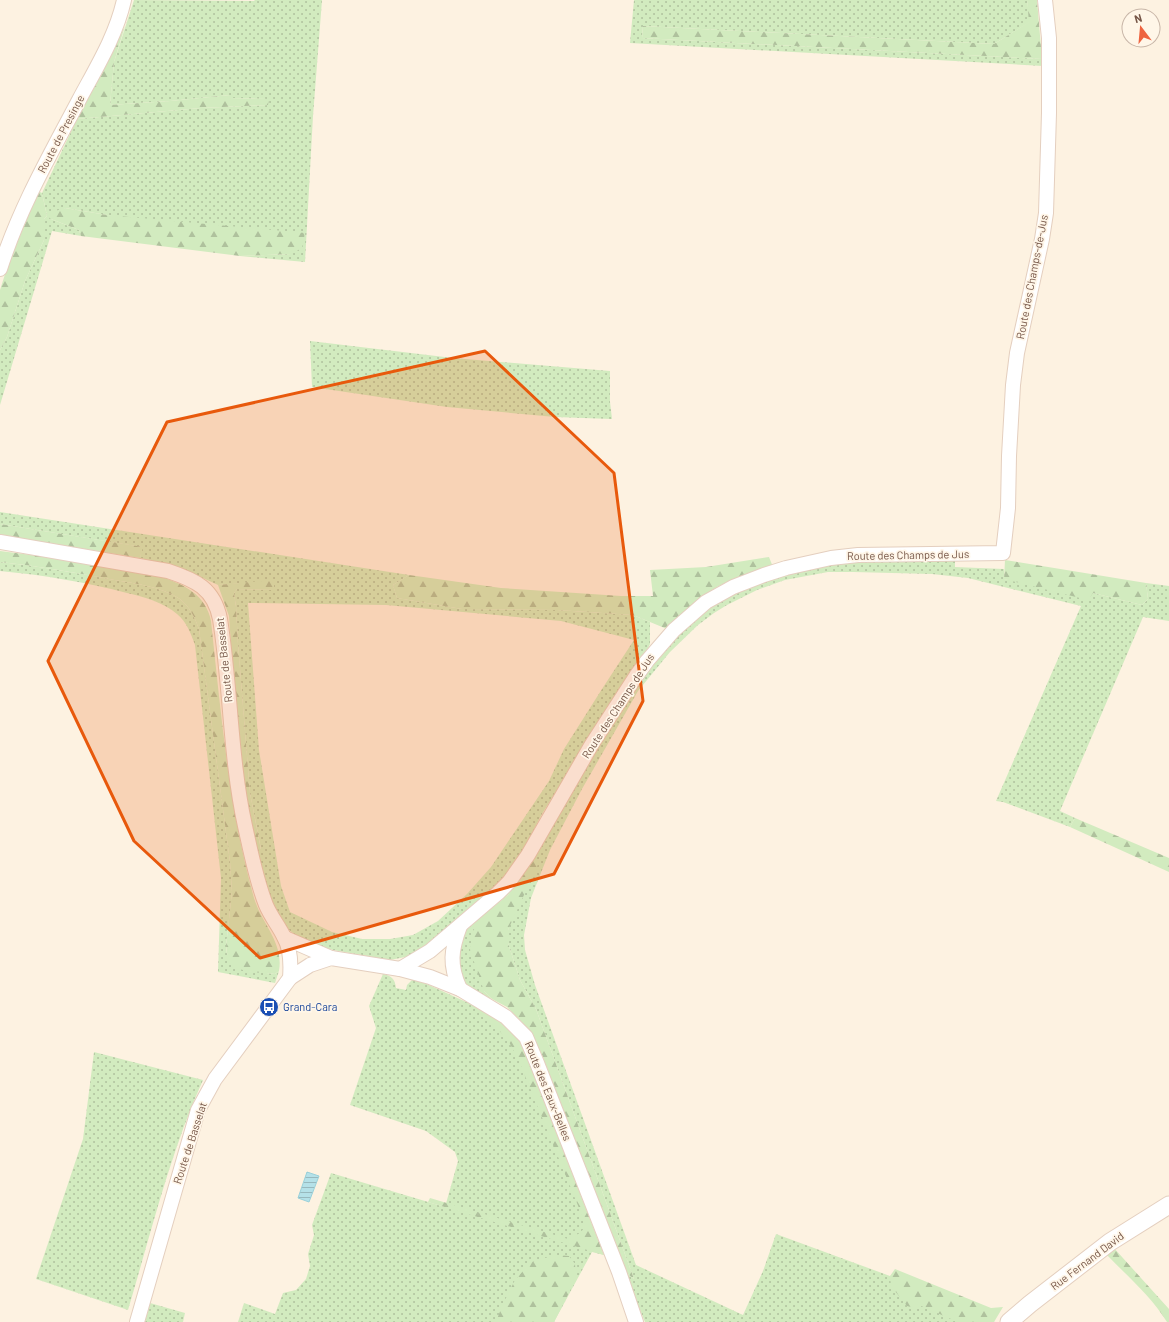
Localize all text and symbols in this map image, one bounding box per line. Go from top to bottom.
north arrow [1121,8,1161,48]
text: N [1133,11,1143,25]
street label: Route de Presinge [35,92,87,175]
street label: Route des Champs-de-Jus [1013,214,1050,340]
street label: Route des Champs de Jus [847,547,969,562]
street label: Route de Basselat [213,617,234,703]
street label: Route des Champs de Jus [579,651,656,761]
bus stop icon: Grand-Cara [258,996,280,1018]
place label: Grand-Cara [283,1000,337,1013]
street label: Route des Eaux-Belles [523,1039,574,1142]
street label: Route de Basselat [170,1100,209,1185]
street label: Rue Fernand David [1048,1229,1126,1292]

